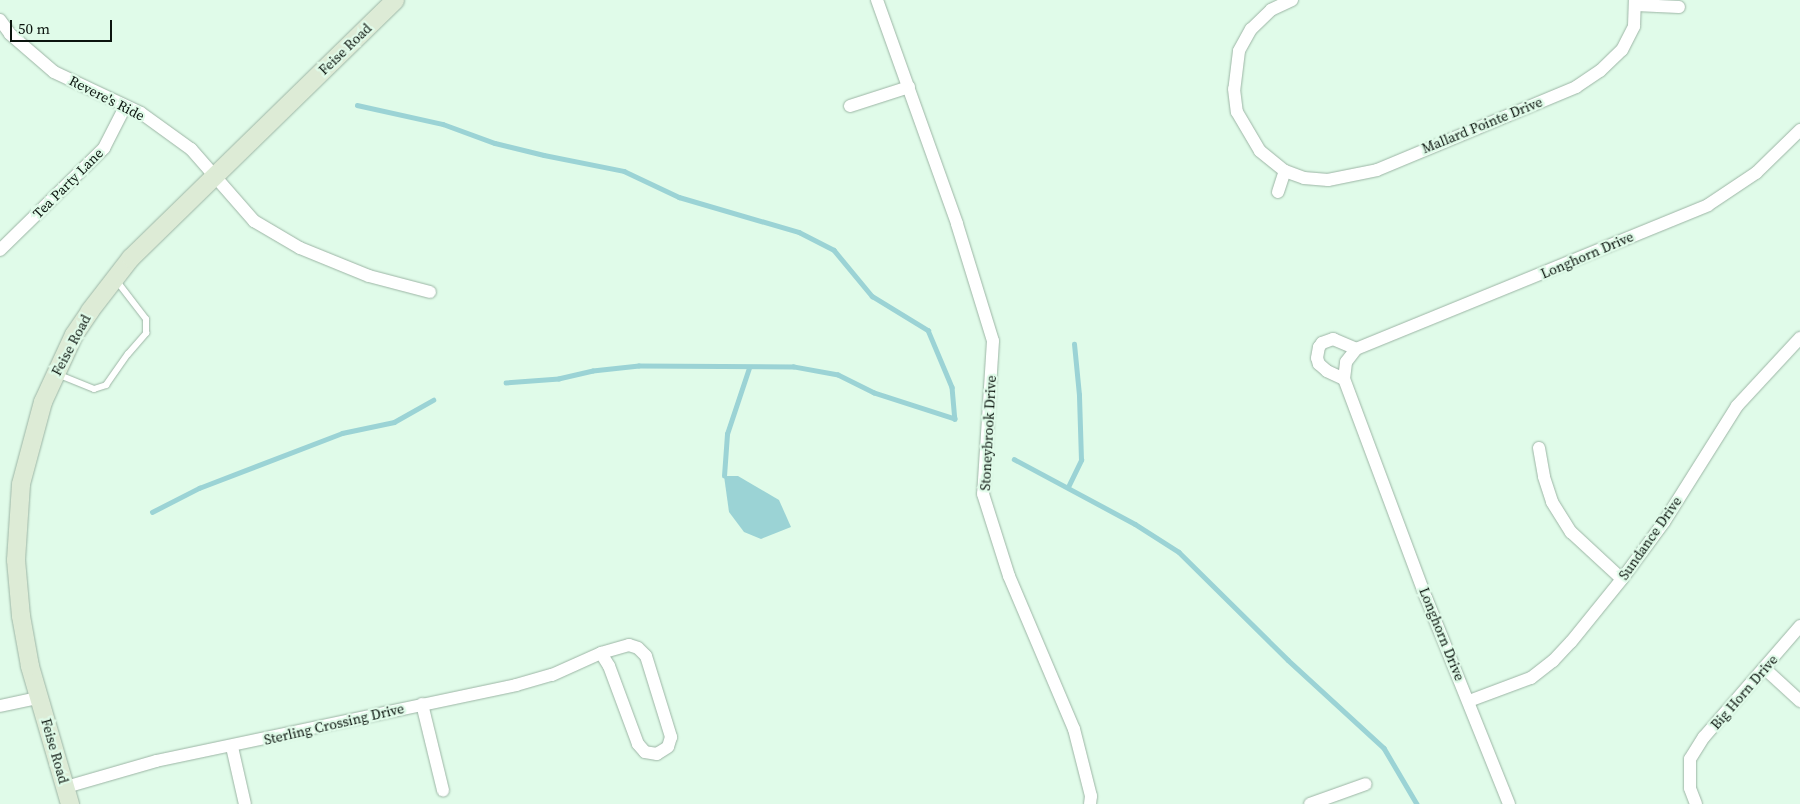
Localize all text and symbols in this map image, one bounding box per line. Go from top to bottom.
scale bar [12,10,115,42]
text: 50 m [18,18,50,39]
street label: Feise Road [315,20,375,78]
street label: Revere's Ride [66,72,148,124]
street label: Mallard Pointe Drive [1419,93,1545,157]
street label: Tea Party Lane [29,144,107,222]
street label: Longhorn Drive [1538,228,1636,282]
street label: Feise Road [48,311,94,379]
street label: Stoneybrook Drive [977,375,999,491]
street label: Sundance Drive [1615,493,1685,583]
street label: Longhorn Drive [1416,585,1468,683]
street label: Big Horn Drive [1707,651,1781,733]
street label: Sterling Crossing Drive [262,700,406,748]
street label: Feise Road [38,716,72,786]

